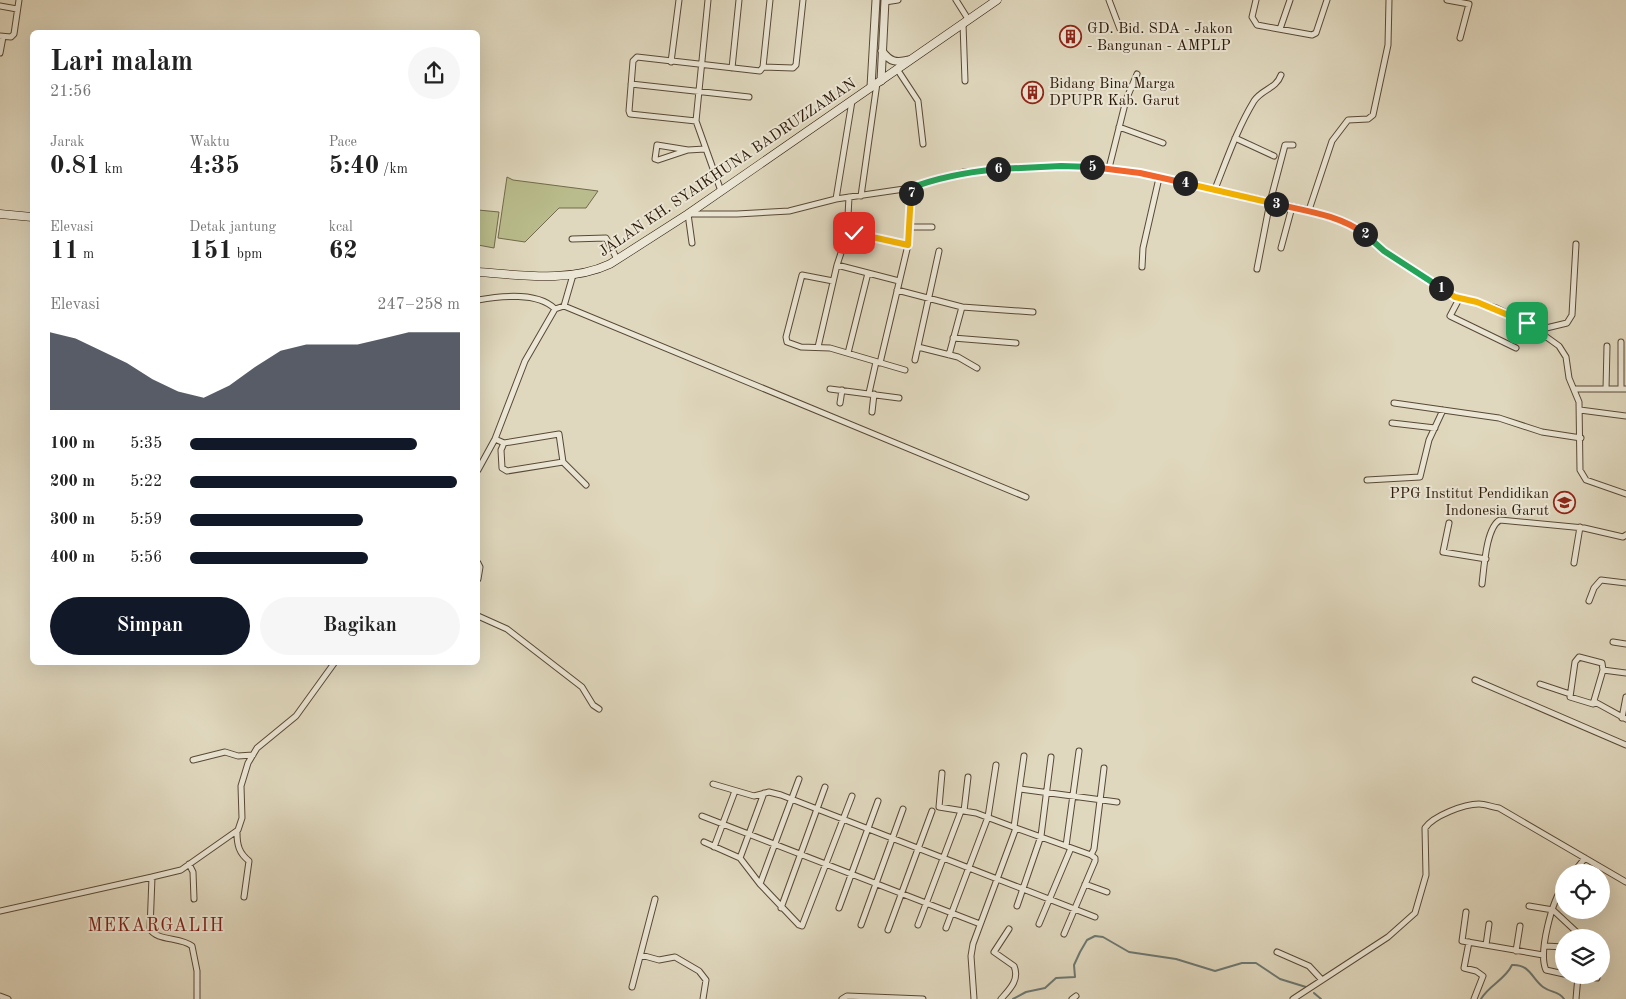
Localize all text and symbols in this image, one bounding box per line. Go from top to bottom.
place label: GD. Bid. SDA - Jakon - Bangunan - AMPLP [1087,22,1233,54]
building icon: GD. Bid. SDA - Jakon - Bangunan - AMPLP [1059,25,1083,49]
button: share [408,47,460,99]
text: Lari malam [50,49,193,77]
street label: JALAN KH. SYAIKHUNA BADRUZZAMAN [597,76,859,260]
place label: Bidang Bina Marga DPUPR Kab. Garut [1049,77,1180,109]
building icon: Bidang Bina Marga DPUPR Kab. Garut [1021,80,1045,104]
text: 21:56 [50,84,92,100]
text: Jarak [50,135,84,149]
text: Waktu [189,135,230,149]
text: Pace [329,135,357,149]
text: 0.81 [50,154,101,179]
text: 4:35 [189,154,240,179]
text: 5:40 [329,154,379,179]
pin: 5 [1080,154,1104,180]
pin: 6 [986,156,1010,182]
text: 5 [1088,160,1097,174]
text: km [101,162,123,176]
text: /km [379,162,408,176]
text: 6 [994,162,1003,176]
pin: 4 [1172,170,1198,196]
text: 4 [1181,176,1190,190]
pin: 7 [898,180,924,206]
text: 7 [907,186,916,200]
pin: 3 [1264,192,1288,216]
text: 3 [1272,197,1281,211]
pin [833,212,875,254]
icon: check [840,219,868,247]
text: Elevasi [50,220,94,234]
text: Detak jantung [189,220,276,234]
text: kcal [329,220,353,234]
pin: 2 [1352,222,1378,246]
text: 2 [1361,227,1370,241]
text: 11 [50,239,79,264]
text: 151 [189,239,233,264]
text: 62 [329,239,358,264]
text: m [79,247,94,261]
text: bpm [233,247,262,261]
pin: 1 [1428,276,1454,300]
text: 1 [1437,281,1446,295]
text: Elevasi [50,297,100,313]
text: 247–258 m [377,297,460,313]
pin [1506,302,1548,344]
icon: arrive [1513,309,1541,337]
text: 100 m [50,436,95,452]
text: 5:35 [130,436,162,452]
text: 200 m [50,474,95,490]
text: 5:22 [130,474,162,490]
place label: PPG Institut Pendidikan Indonesia Garut [1390,487,1549,519]
school or university icon: PPG Institut Pendidikan Indonesia Garut [1553,490,1577,514]
text: 300 m [50,512,95,528]
text: 5:59 [130,512,162,528]
text: 400 m [50,550,95,566]
text: 5:56 [130,550,162,566]
button: Simpan [50,597,250,655]
button: Bagikan [260,597,460,655]
map controls [1555,864,1610,984]
button: locate [1555,864,1610,919]
district label: MEKARGALIH [87,917,225,935]
button: layers [1555,929,1610,984]

